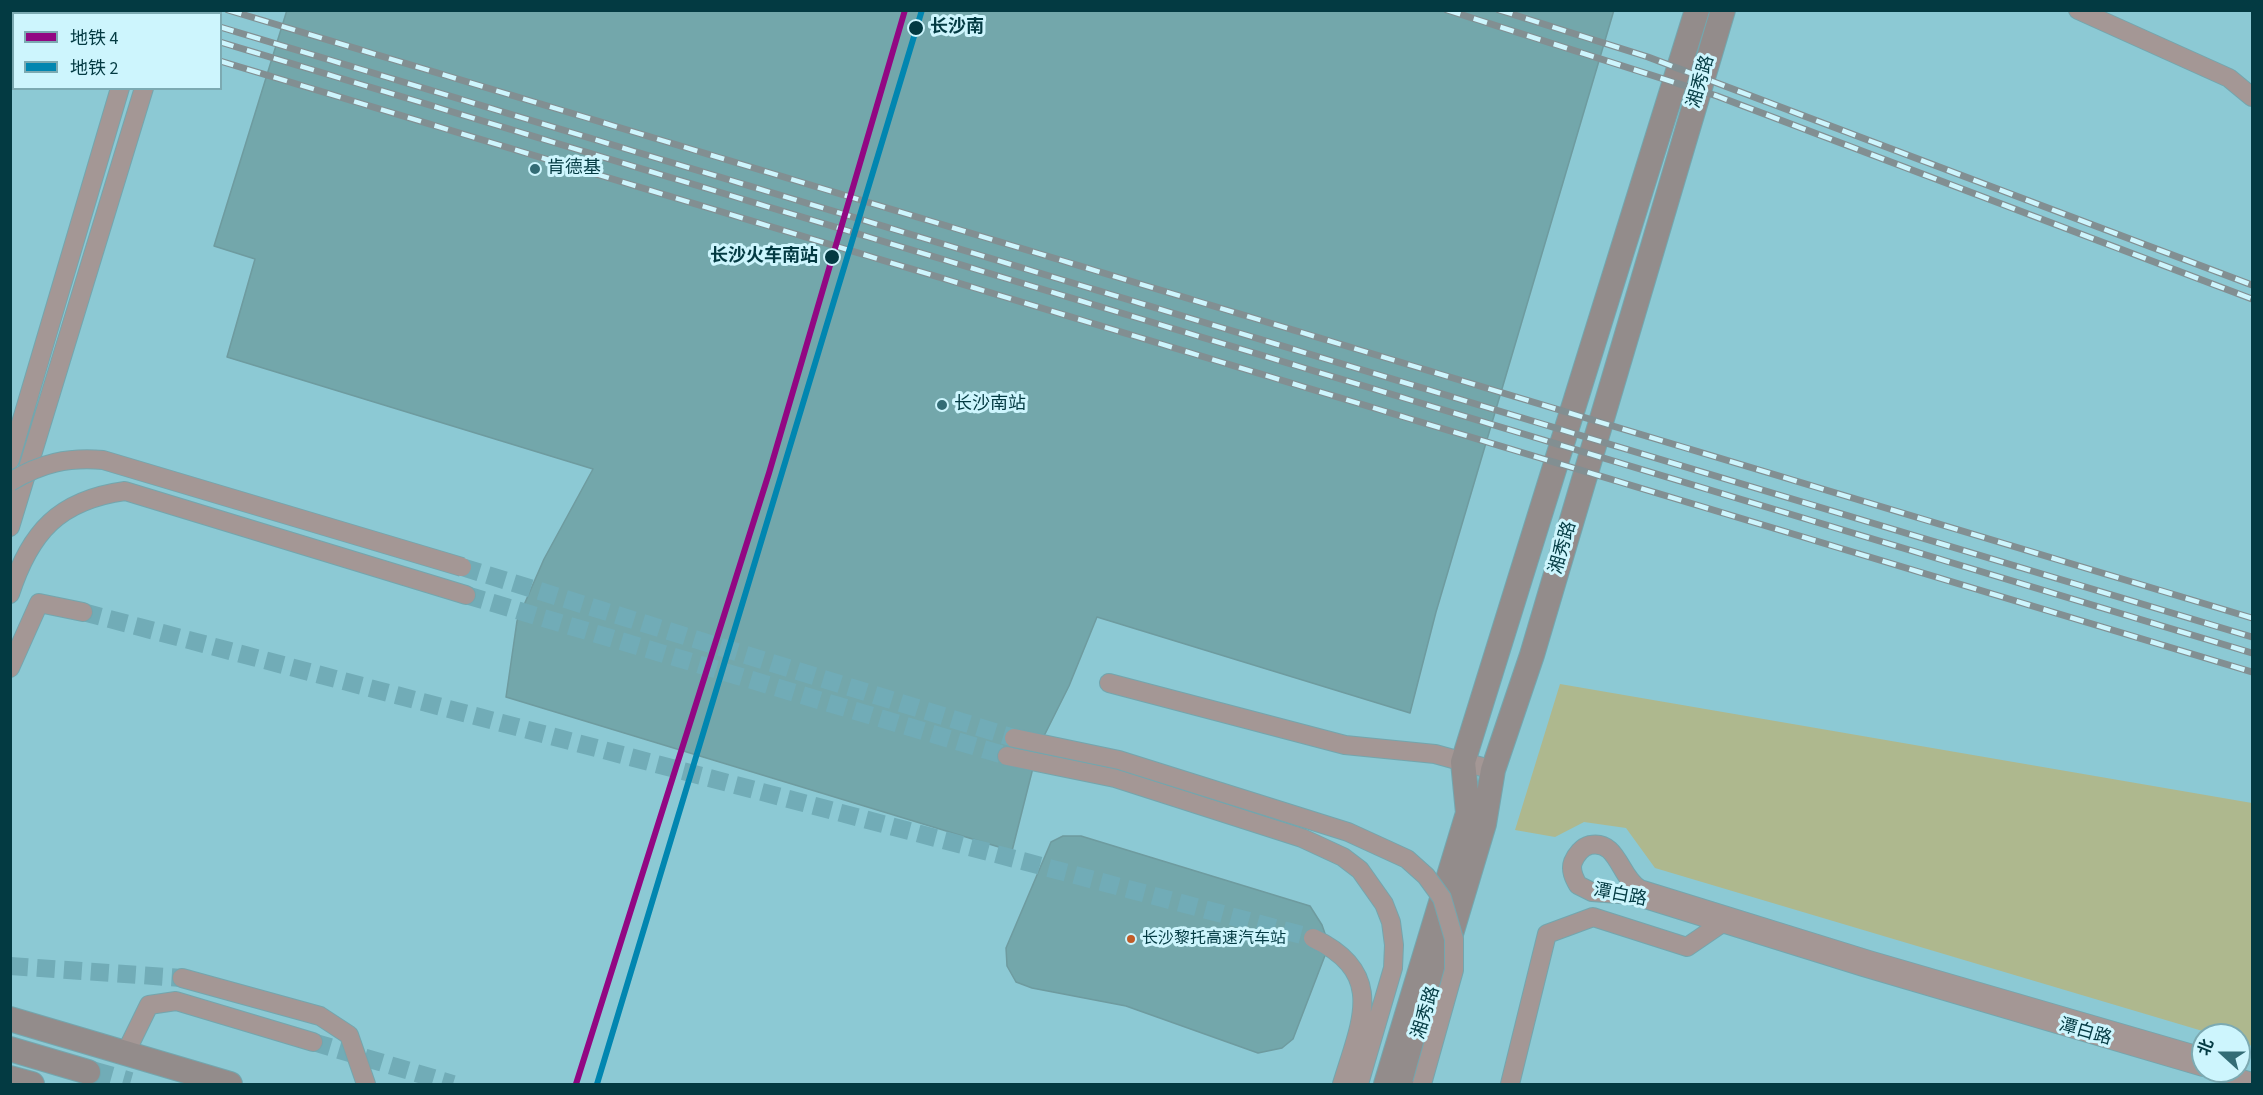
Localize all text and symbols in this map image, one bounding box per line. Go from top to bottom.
legend [12,12,222,90]
place label: 长沙南 [930,17,984,39]
marker: 长沙南 [907,19,925,37]
text: 地铁 4 [70,26,119,51]
street label: 湘秀路 [1684,53,1720,111]
text: 地铁 2 [70,56,119,81]
place label: 肯德基 [547,158,601,180]
marker: 肯德基 [528,162,542,176]
place label: 长沙火车南站 [710,246,818,268]
marker: 长沙火车南站 [823,248,841,266]
place label: 长沙南站 [954,394,1026,416]
marker: 长沙南站 [935,398,949,412]
street label: 湘秀路 [1546,519,1582,577]
street label: 潭白路 [1591,880,1649,912]
place label: 长沙黎托高速汽车站 [1142,929,1286,949]
marker: 长沙黎托高速汽车站 [1125,933,1137,945]
street label: 湘秀路 [1409,984,1445,1042]
street label: 潭白路 [2056,1015,2114,1051]
north arrow [2191,1023,2251,1083]
text: 北 [2193,1036,2219,1059]

